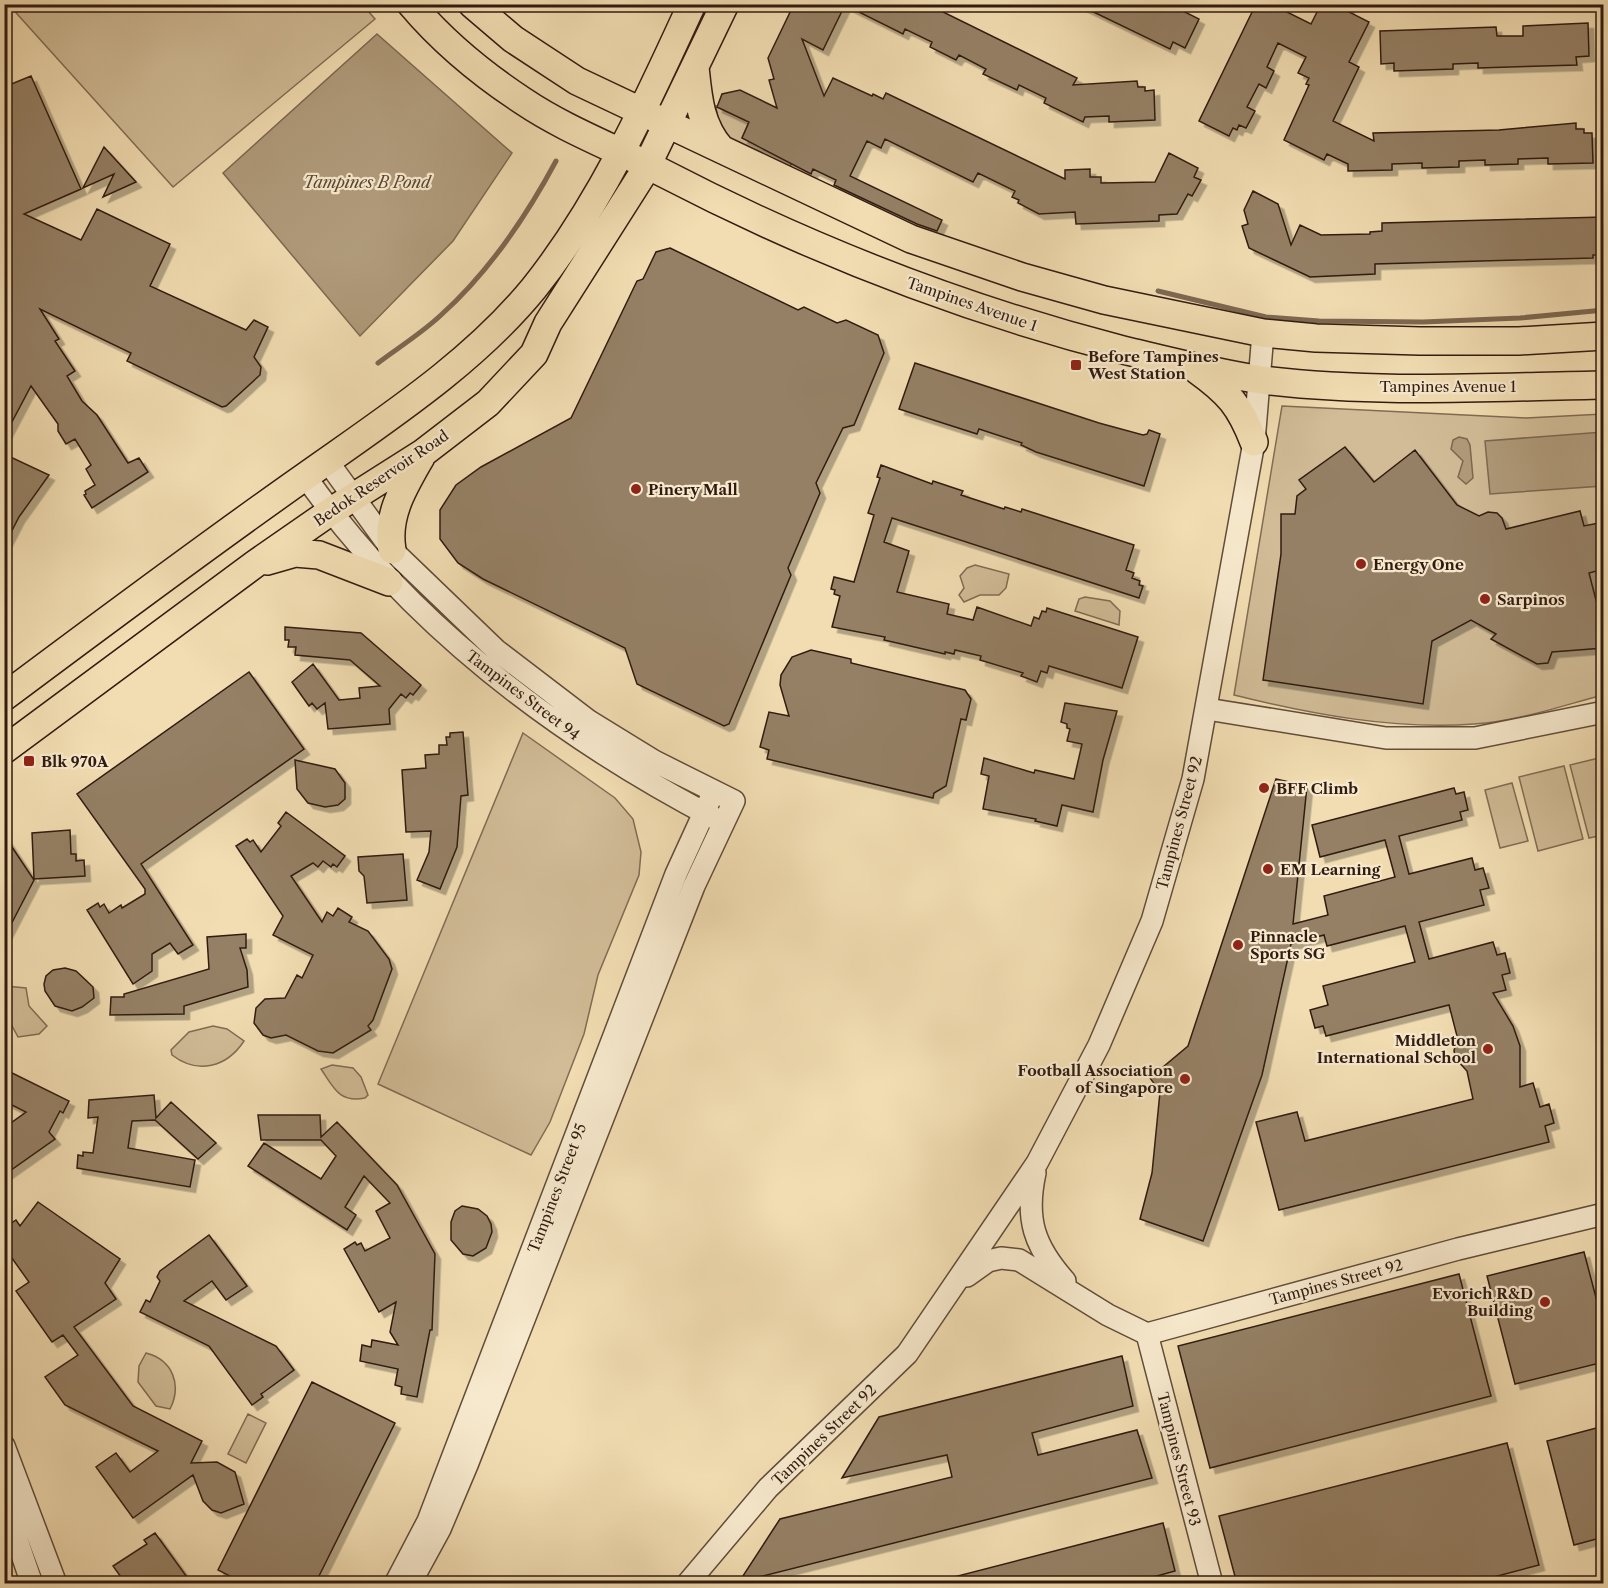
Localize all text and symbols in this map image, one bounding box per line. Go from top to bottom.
water label: Tampines B Pond [304,172,432,192]
street label: Tampines Avenue 1 [904,273,1040,335]
place label: Before Tampines West Station [1087,347,1219,383]
marker: Before Tampines West Station [1069,358,1083,372]
street label: Tampines Avenue 1 [1380,377,1517,396]
street label: Bedok Reservoir Road [310,426,452,530]
place label: Pinery Mall [648,480,738,499]
marker: Pinery Mall [629,482,643,496]
place label: Energy One [1373,555,1464,574]
marker: Energy One [1354,557,1368,571]
place label: Sarpinos [1497,590,1565,609]
marker: Sarpinos [1478,592,1492,606]
street label: Tampines Street 94 [462,646,584,744]
place label: Blk 970A [41,752,109,771]
marker: Blk 970A [22,754,36,768]
street label: Tampines Street 92 [1152,754,1206,892]
place label: BFF Climb [1276,779,1358,798]
marker: BFF Climb [1257,781,1271,795]
place label: EM Learning [1280,860,1381,879]
marker: EM Learning [1261,862,1275,876]
place label: Pinnacle Sports SG [1250,927,1326,963]
marker: Pinnacle Sports SG [1231,938,1245,952]
place label: Middleton International School [1317,1031,1477,1067]
marker: Middleton International School [1481,1042,1495,1056]
place label: Football Association of Singapore [1018,1061,1174,1097]
marker: Football Association of Singapore [1178,1072,1192,1086]
street label: Tampines Street 95 [524,1121,590,1255]
street label: Tampines Street 92 [1267,1255,1405,1309]
place label: Evorich R&D Building [1432,1284,1533,1320]
marker: Evorich R&D Building [1538,1295,1552,1309]
street label: Tampines Street 92 [768,1380,880,1490]
street label: Tampines Street 93 [1153,1390,1205,1528]

